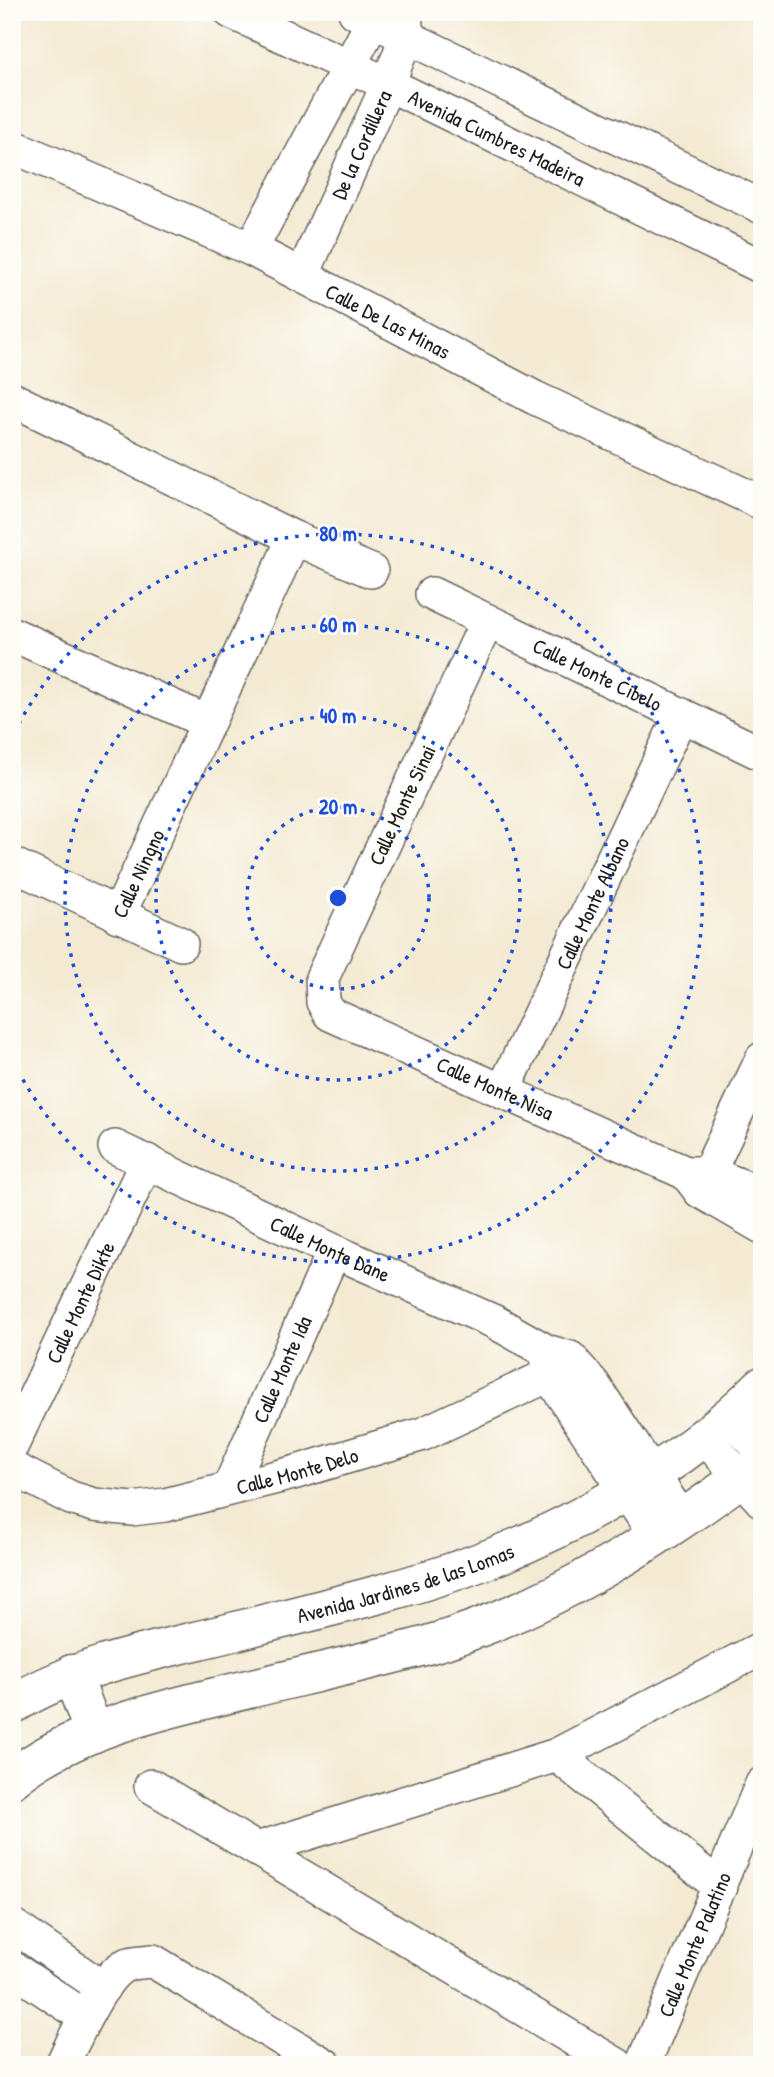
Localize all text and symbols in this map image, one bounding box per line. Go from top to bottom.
street label: Avenida Cumbres Madeira [404,82,590,193]
street label: De la Cordillera [324,85,398,204]
street label: Calle De Las Minas [321,276,456,366]
text: 80 m [319,519,357,548]
text: 60 m [320,610,356,639]
street label: Calle Monte Cibelo [528,631,667,718]
text: 40 m [320,701,356,730]
street label: Calle Monte Sinai [361,740,443,870]
text: 20 m [319,792,357,821]
street label: Calle Ningno [105,824,171,922]
street label: Calle Monte Albano [548,832,636,974]
centre of rings [326,886,350,910]
street label: Calle Monte Nisa [432,1049,558,1126]
street label: Calle Monte Dane [266,1208,395,1289]
street label: Calle Monte Dikte [38,1236,121,1368]
street label: Calle Monte Ida [245,1311,318,1427]
street label: Calle Monte Delo [233,1440,361,1501]
street label: Avenida Jardines de las Lomas [294,1536,518,1629]
street label: Calle Monte Palatino [651,1867,738,2021]

